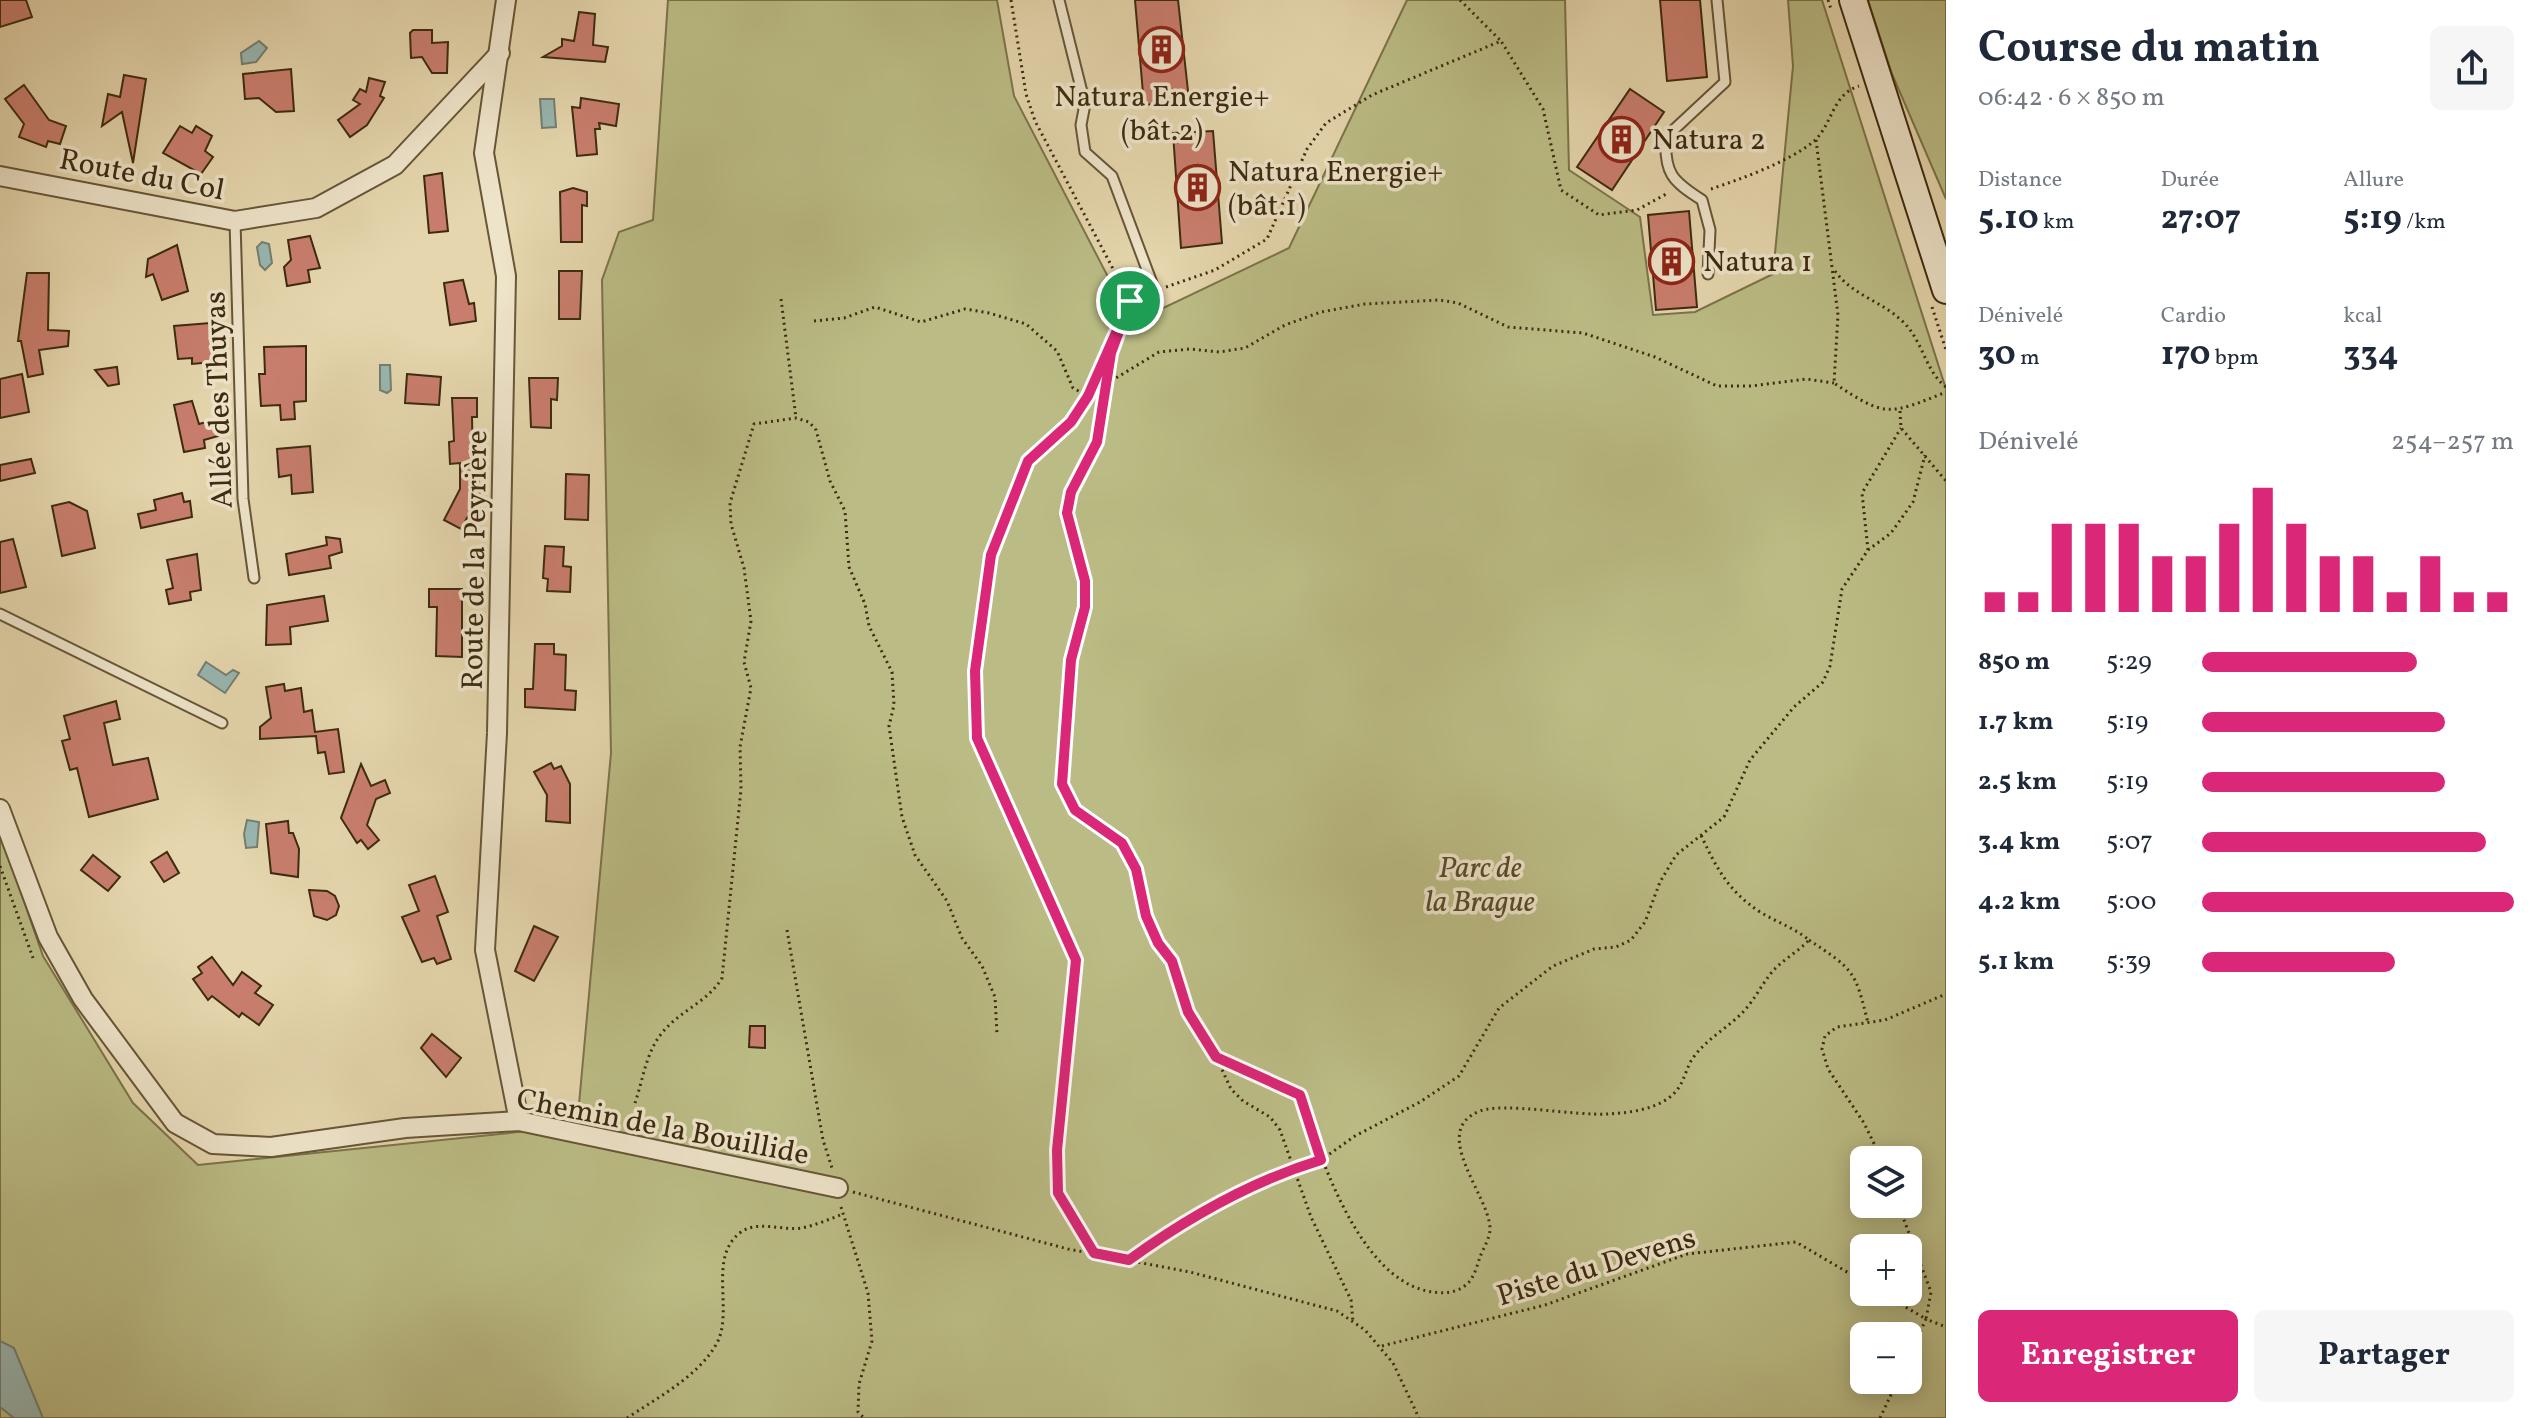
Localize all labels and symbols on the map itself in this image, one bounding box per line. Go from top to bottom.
building icon: Natura Energie+ (bât.2) [1138,26,1186,74]
place label: Natura Energie+ (bât.2) [1054,77,1270,153]
building icon: Natura 2 [1597,115,1645,163]
place label: Natura 2 [1652,120,1766,162]
street label: Route du Col [55,139,228,213]
place label: Natura Energie+ (bât.1) [1228,152,1444,228]
building icon: Natura Energie+ (bât.1) [1173,164,1221,212]
building icon: Natura 1 [1648,237,1696,285]
place label: Natura 1 [1703,242,1812,284]
pin [1096,267,1164,335]
street label: Allée des Thuyas [195,291,245,509]
street label: Route de la Peyrière [453,430,499,690]
park label: Parc de la Brague [1425,848,1535,924]
street label: Chemin de la Bouillide [513,1079,812,1177]
street label: Piste du Devens [1492,1218,1701,1318]

